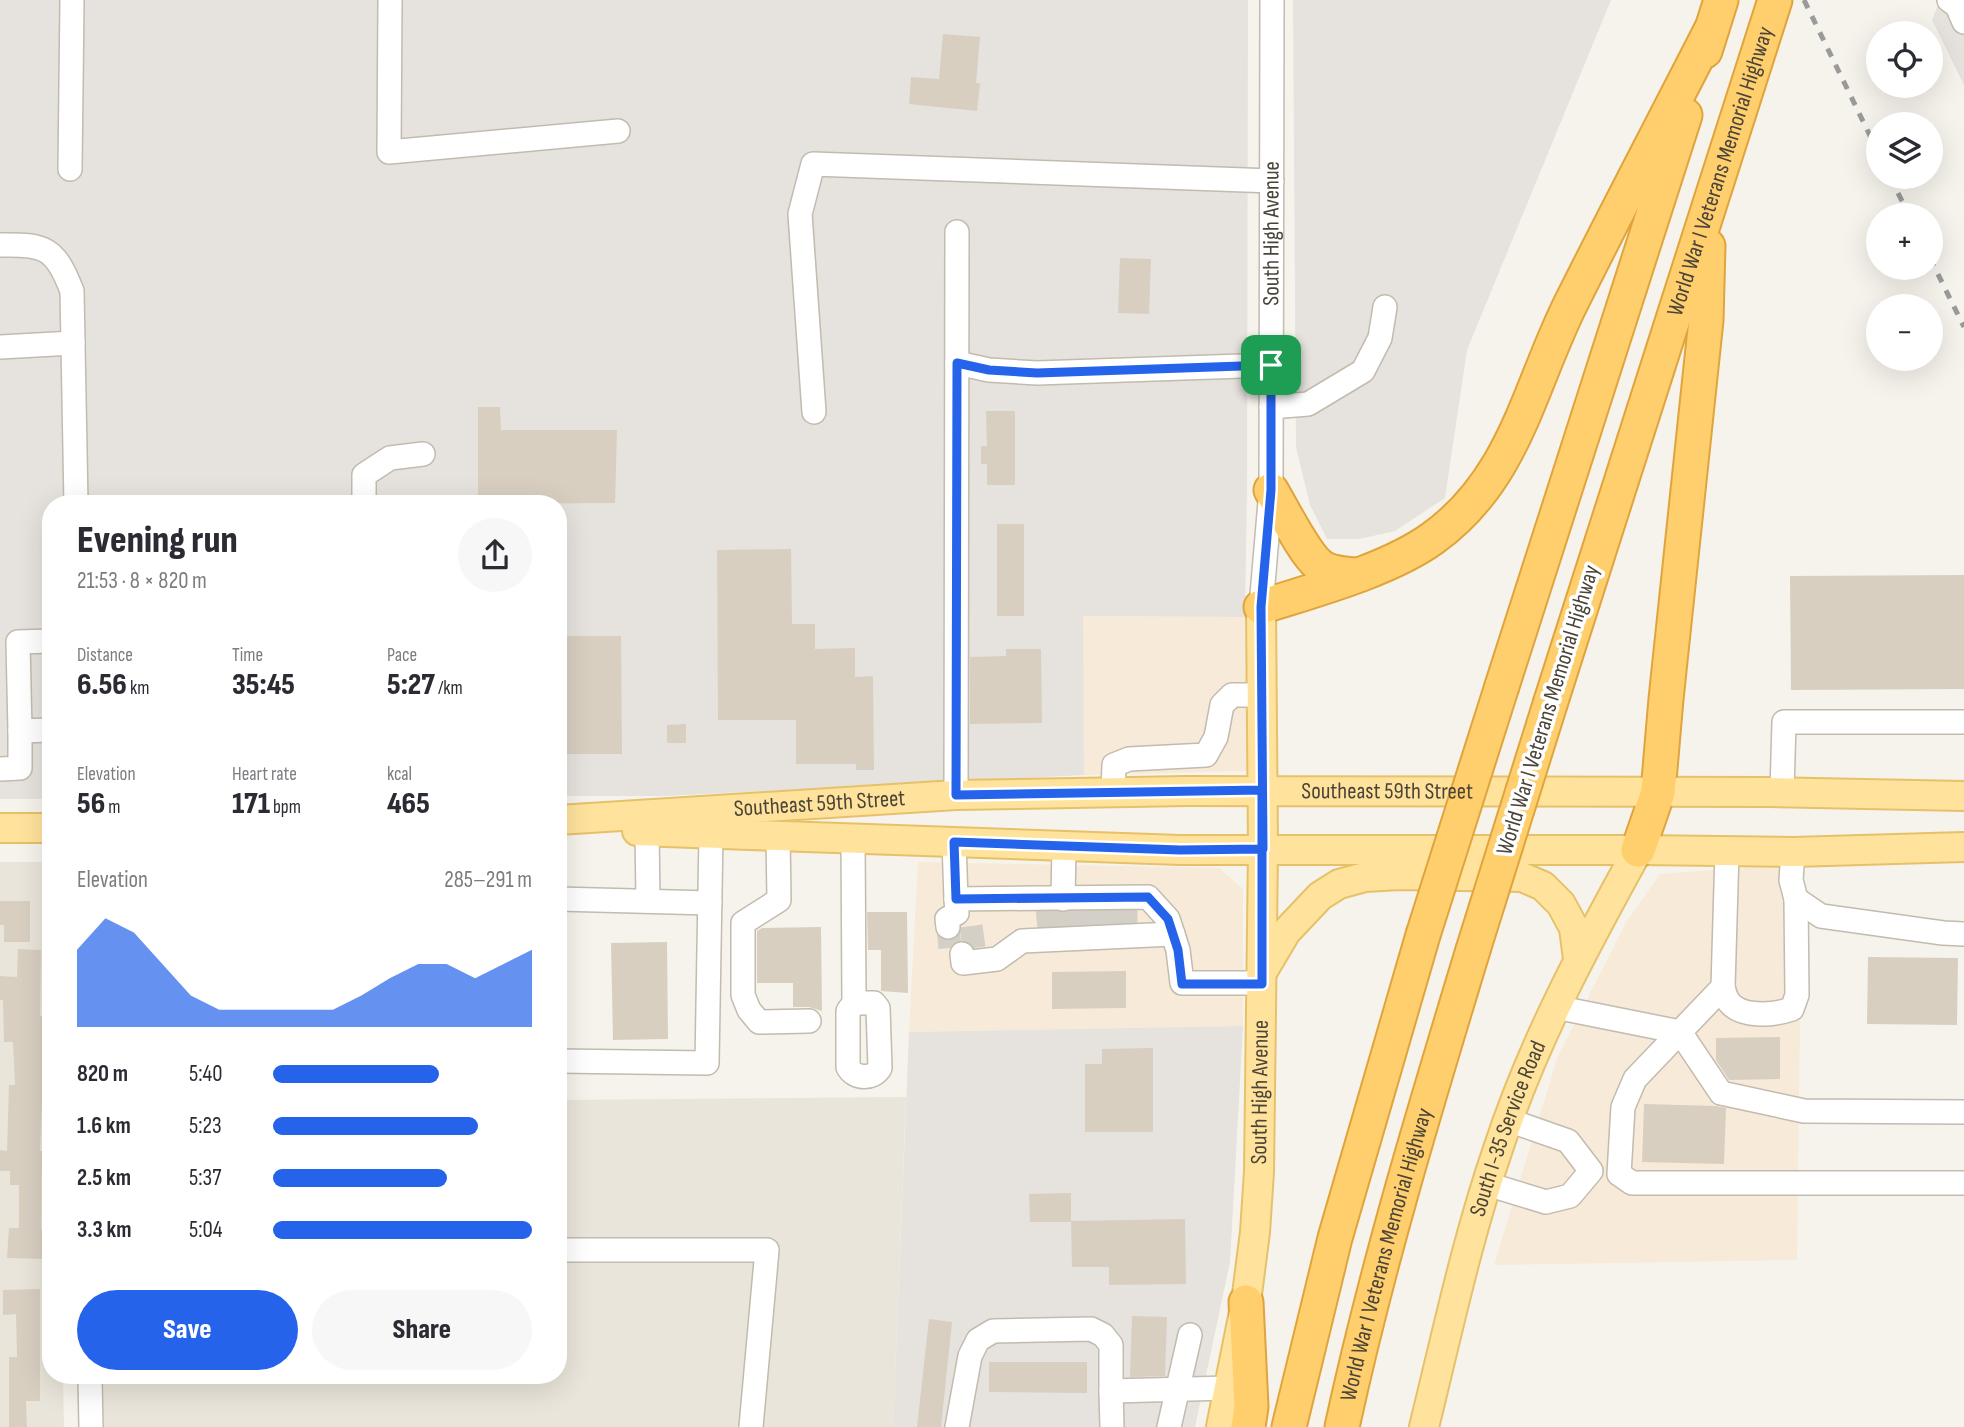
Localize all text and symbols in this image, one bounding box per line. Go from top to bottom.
map controls [1866,21,1943,371]
button: locate [1866,21,1943,98]
street label: World War I Veterans Memorial Highway [1661,23,1780,320]
button: layers [1866,112,1943,189]
street label: South High Avenue [1257,161,1286,306]
button: + [1866,203,1943,280]
button: − [1866,294,1943,371]
pin [1241,335,1301,395]
icon: arrive [1252,346,1290,384]
text: Evening run [77,518,238,563]
button: share [458,518,532,592]
street label: World War I Veterans Memorial Highway [1490,561,1606,858]
text: 21:53 · 8 × 820 m [77,567,207,595]
text: Distance [77,644,133,667]
text: Time [232,644,263,667]
text: Pace [387,644,417,667]
text: 6.56 [77,667,127,703]
text: 35:45 [232,667,295,703]
text: 5:27 [387,667,435,703]
text: km [127,677,149,700]
text: /km [435,677,463,700]
text: Elevation [77,763,136,786]
text: Heart rate [232,763,297,786]
text: kcal [387,763,412,786]
street label: Southeast 59th Street [1301,777,1473,805]
street label: Southeast 59th Street [733,784,906,823]
text: 56 [77,786,105,822]
text: 171 [232,786,270,822]
text: 465 [387,786,430,822]
text: m [105,796,120,819]
text: bpm [270,796,301,819]
text: Elevation [77,866,148,894]
text: 285–291 m [444,866,532,894]
street label: South High Avenue [1245,1020,1275,1165]
street label: South I-35 Service Road [1464,1037,1552,1220]
text: 820 m [77,1060,128,1088]
text: 5:40 [189,1060,222,1088]
street label: World War I Veterans Memorial Highway [1334,1105,1439,1404]
text: 1.6 km [77,1112,131,1140]
text: 5:23 [189,1112,222,1140]
text: 2.5 km [77,1164,131,1192]
text: 5:37 [189,1164,221,1192]
text: 3.3 km [77,1216,131,1244]
text: 5:04 [189,1216,222,1244]
button: Save [77,1290,298,1370]
button: Share [312,1290,532,1370]

